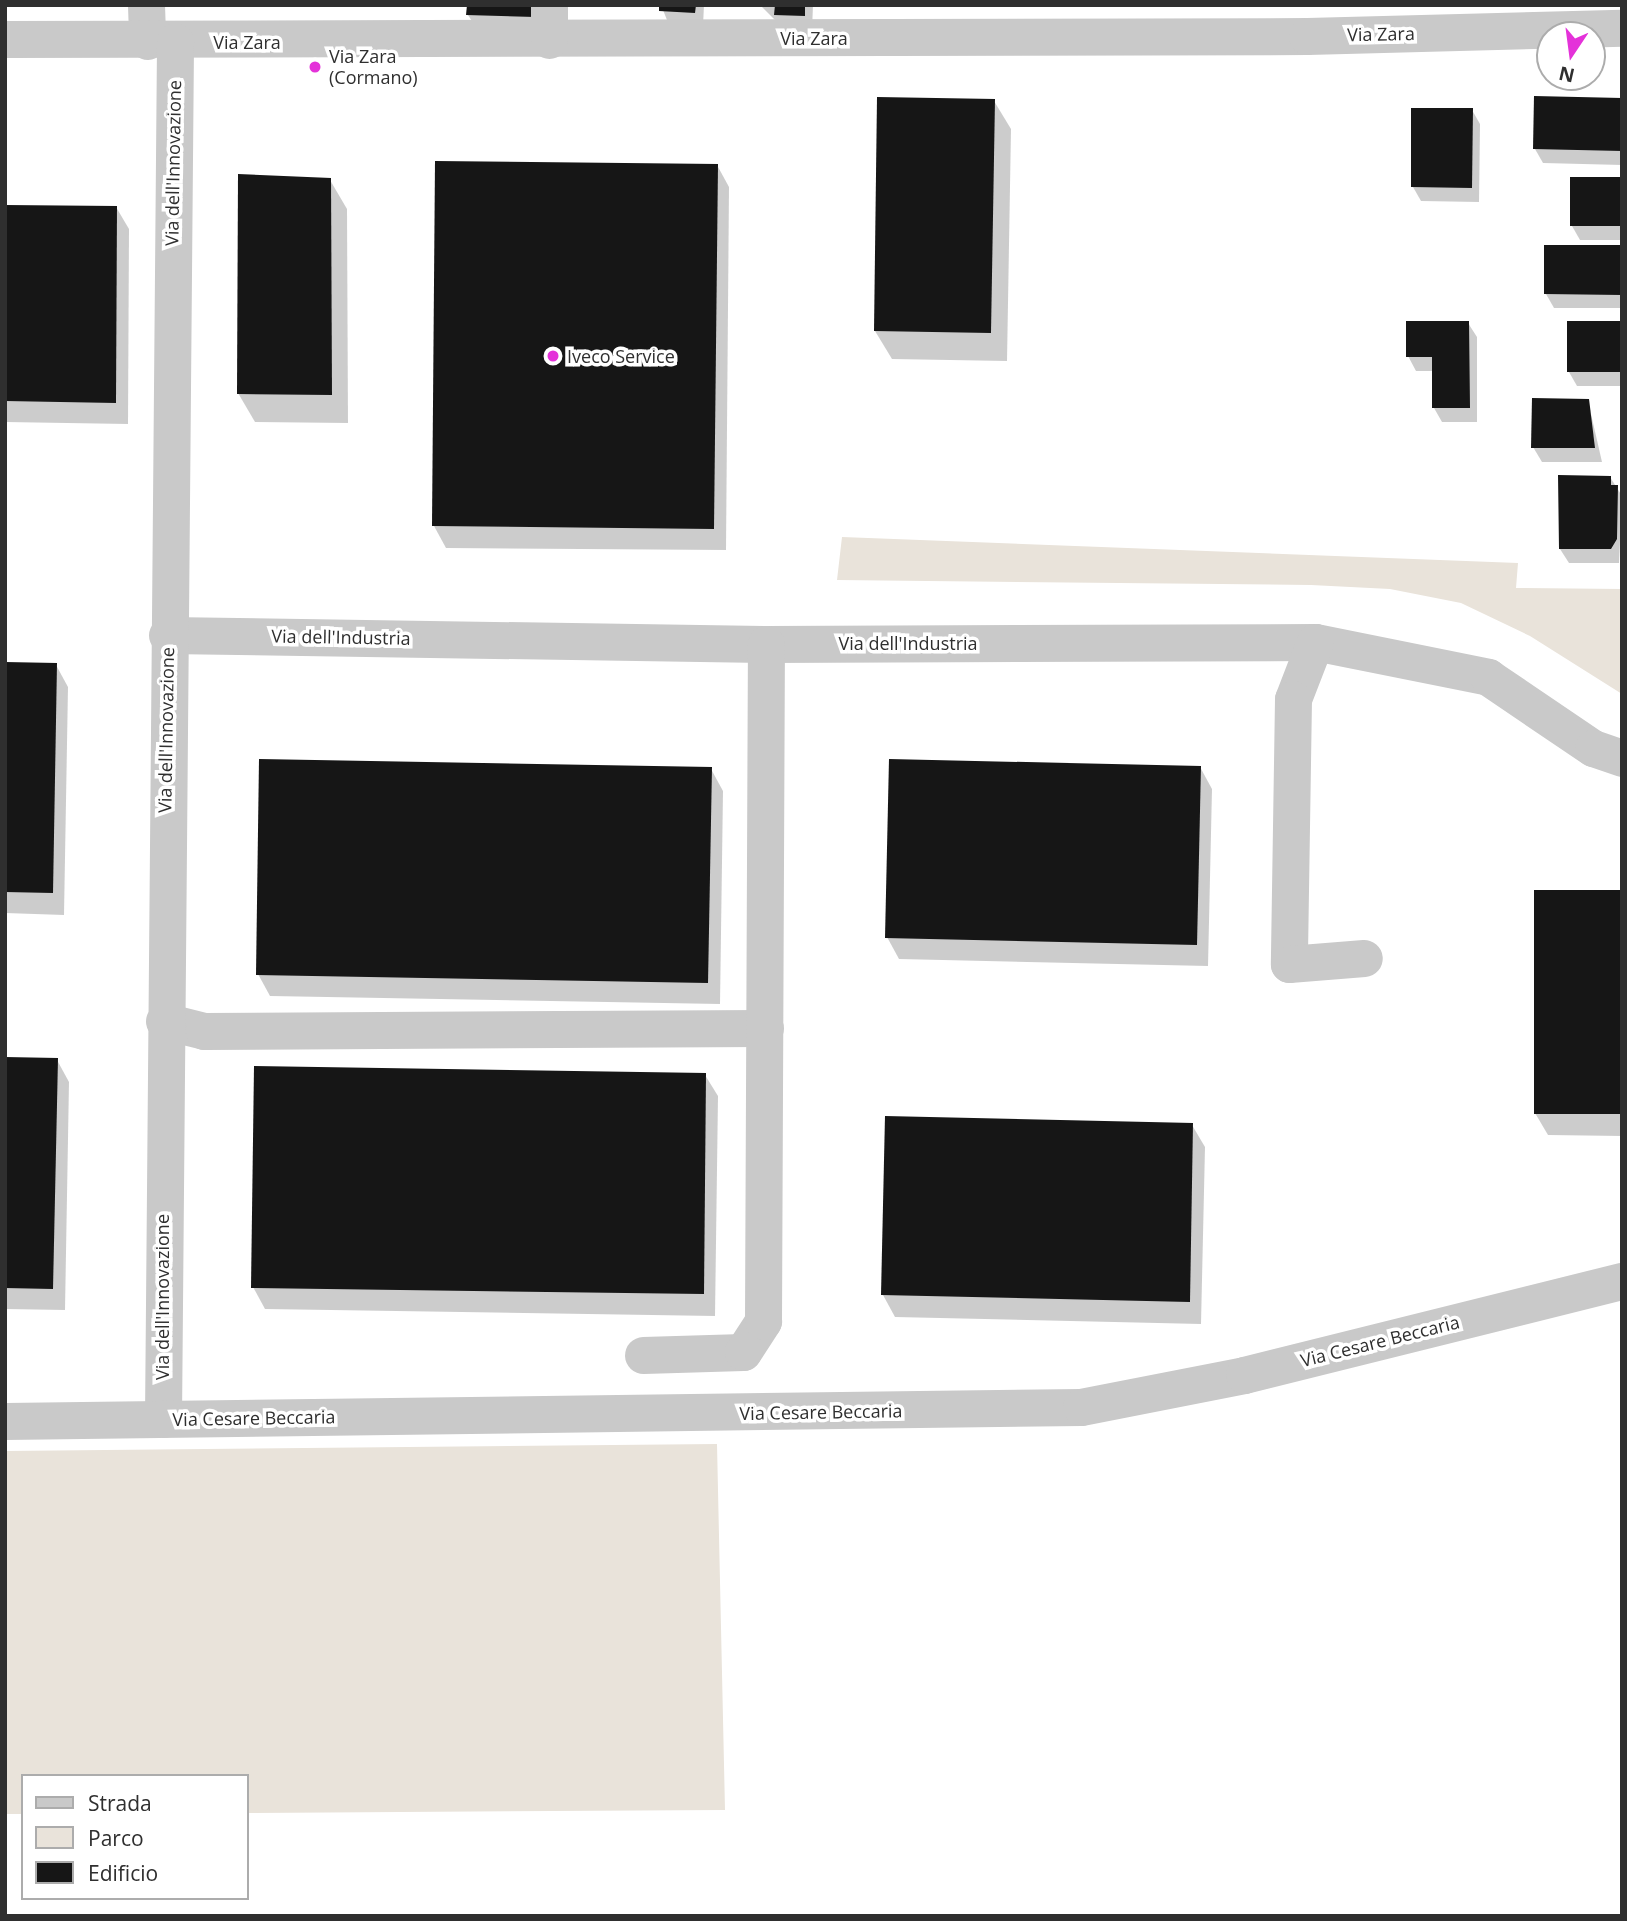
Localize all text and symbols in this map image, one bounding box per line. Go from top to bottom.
north arrow [1536,21,1606,91]
street label: Via Zara [1347,23,1415,45]
street label: Via Zara [780,27,848,49]
street label: Via Zara [213,31,281,53]
place label: Via Zara (Cormano) [329,46,418,88]
marker: Via Zara (Cormano) [307,59,323,75]
text: N [1556,60,1577,89]
street label: Via dell'Innovazione [161,80,185,246]
place label: Iveco Service [567,345,675,367]
marker: Iveco Service [545,348,561,364]
street label: Via dell'Industria [271,625,411,649]
street label: Via dell'Industria [838,632,978,654]
street label: Via dell'Innovazione [154,647,178,813]
street label: Via dell'Innovazione [151,1214,173,1380]
street label: Via Cesare Beccaria [1298,1311,1462,1371]
street label: Via Cesare Beccaria [739,1400,903,1424]
street label: Via Cesare Beccaria [172,1406,336,1430]
legend [21,1774,248,1900]
text: Strada [88,1789,152,1817]
text: Parco [88,1824,144,1852]
text: Edificio [88,1859,158,1887]

